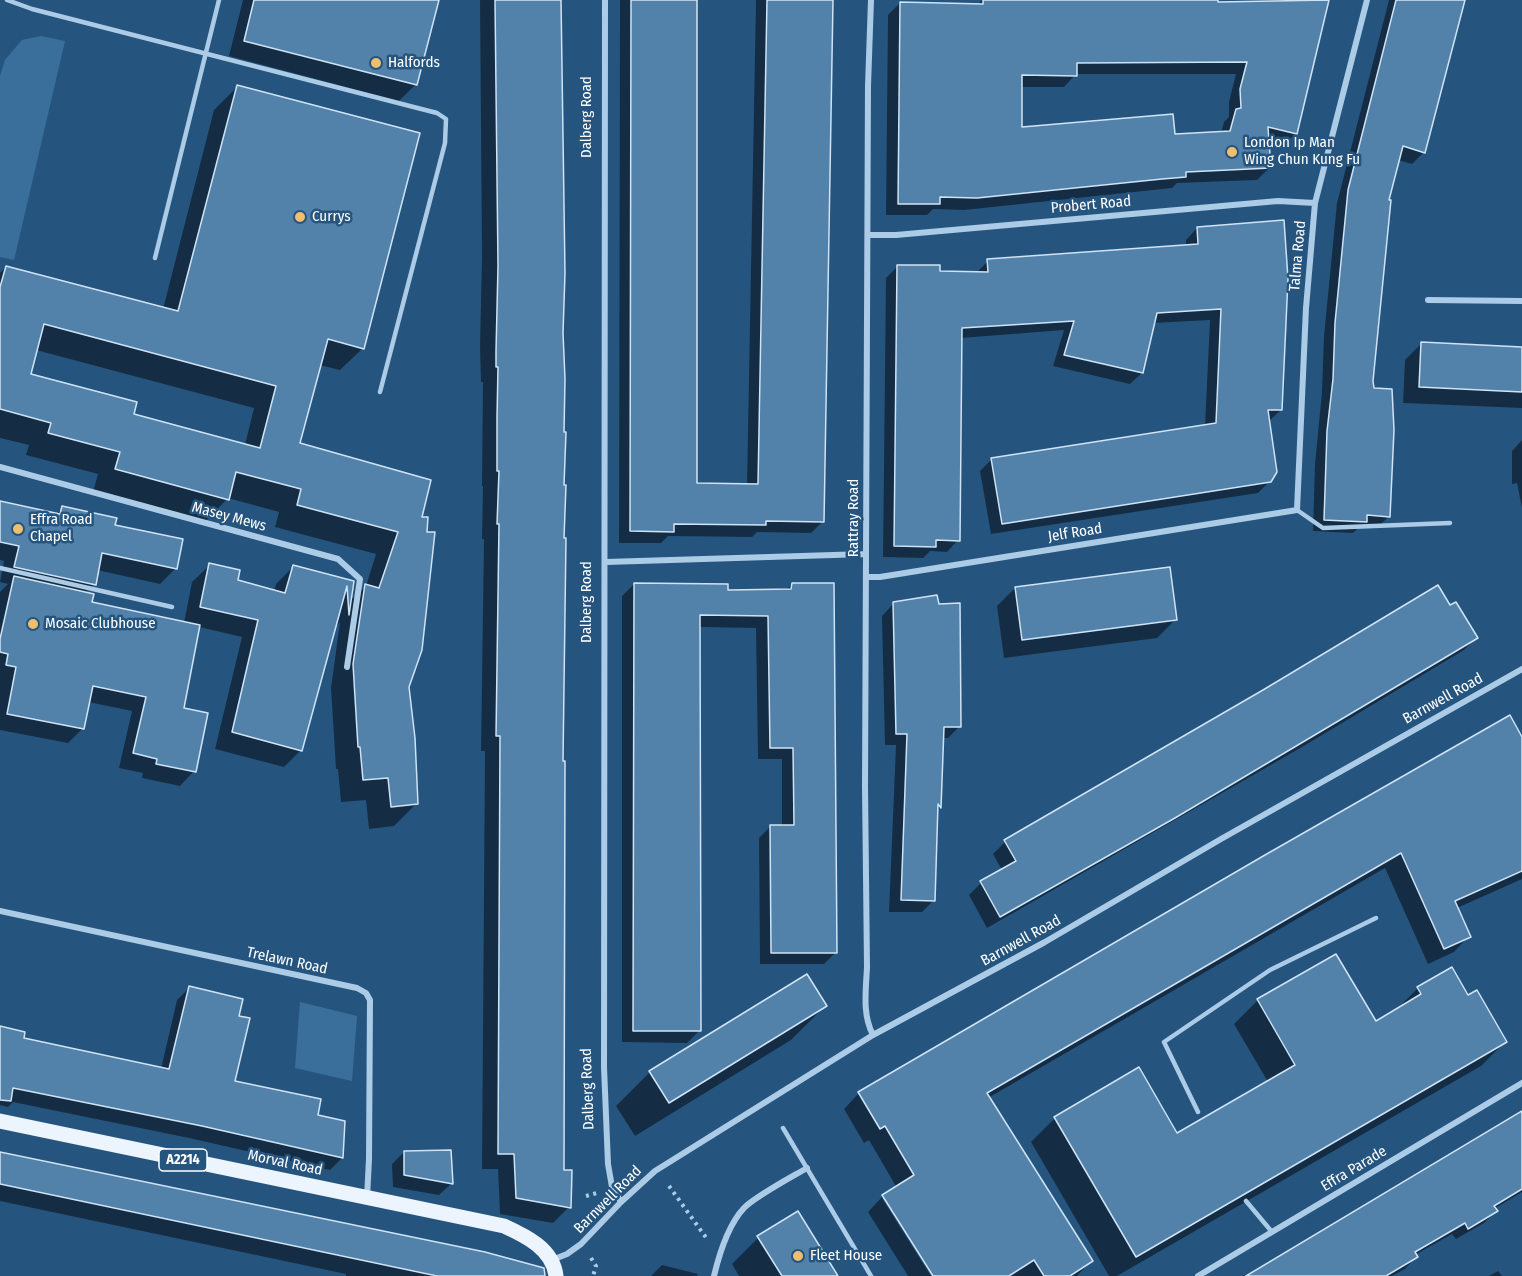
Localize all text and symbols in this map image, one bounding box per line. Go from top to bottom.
place label: Halfords [388,54,440,72]
marker: Halfords [369,56,383,70]
street label: Dalberg Road [578,76,596,158]
place label: London Ip Man Wing Chun Kung Fu [1244,134,1360,169]
marker: London Ip Man Wing Chun Kung Fu [1225,145,1239,159]
street label: Probert Road [1050,193,1132,217]
place label: Currys [312,208,351,226]
marker: Currys [293,210,307,224]
street label: Talma Road [1286,220,1310,292]
street label: Rattray Road [845,479,863,557]
street label: Masey Mews [190,498,268,536]
place label: Effra Road Chapel [30,511,93,546]
street label: Jelf Road [1047,520,1103,546]
marker: Effra Road Chapel [11,522,25,536]
street label: Dalberg Road [578,561,596,643]
place label: Mosaic Clubhouse [45,615,156,633]
marker: Mosaic Clubhouse [26,617,40,631]
street label: Barnwell Road [1400,670,1486,728]
street label: Barnwell Road [978,912,1064,970]
street label: Trelawn Road [245,944,329,978]
street label: Dalberg Road [578,1048,598,1130]
street label: Effra Parade [1318,1142,1390,1196]
street label: Morval Road [246,1146,324,1180]
road number: A2214 [159,1149,207,1171]
street label: Barnwell Road [570,1162,646,1238]
place label: Fleet House [810,1247,882,1265]
marker: Fleet House [791,1249,805,1263]

